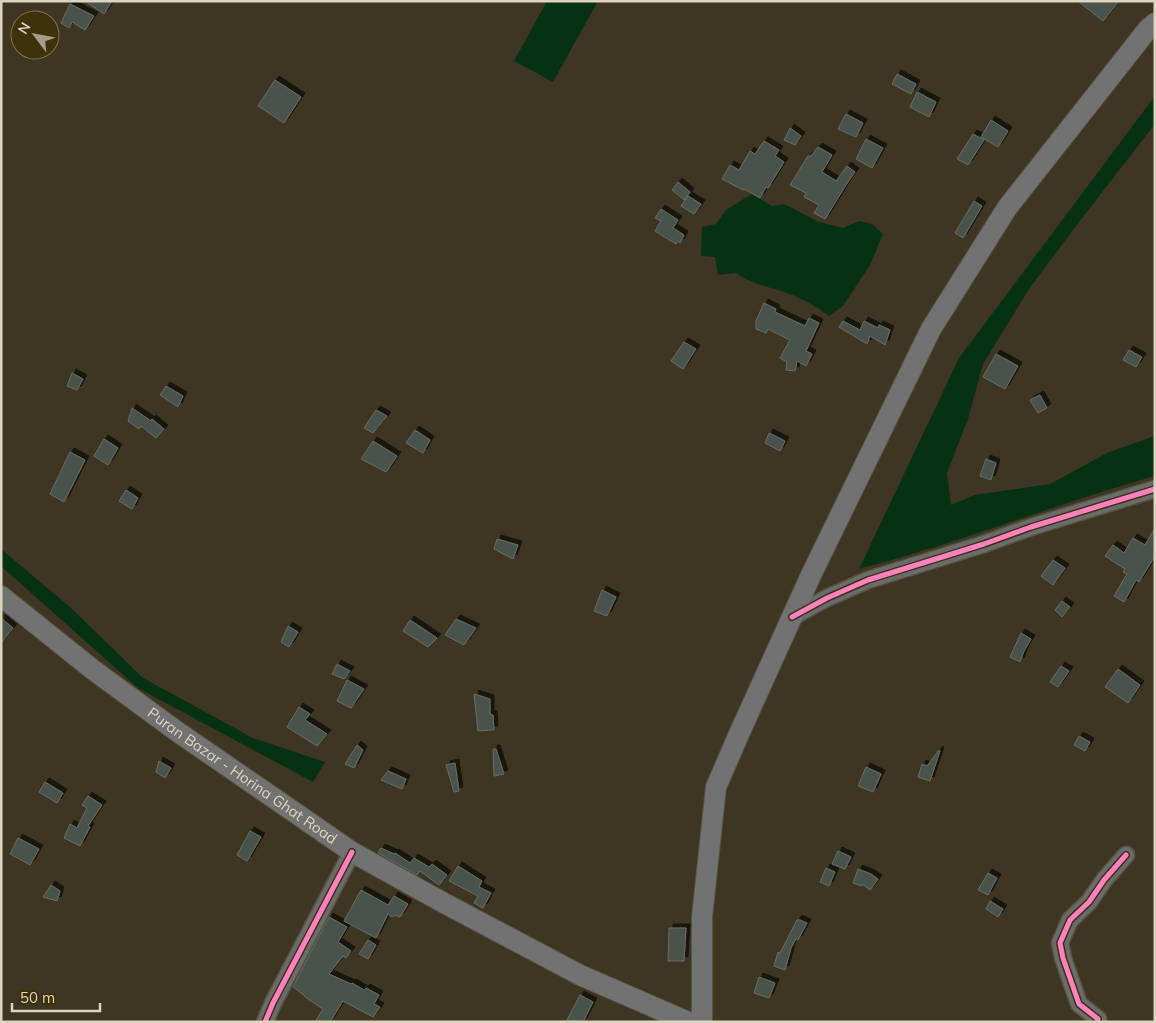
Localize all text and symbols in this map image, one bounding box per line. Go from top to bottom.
north arrow [10,10,60,60]
text: N [14,19,34,37]
street label: Puran Bazar - Horina Ghat Road [144,703,341,848]
scale bar [12,980,100,1012]
text: 50 m [20,988,55,1007]

